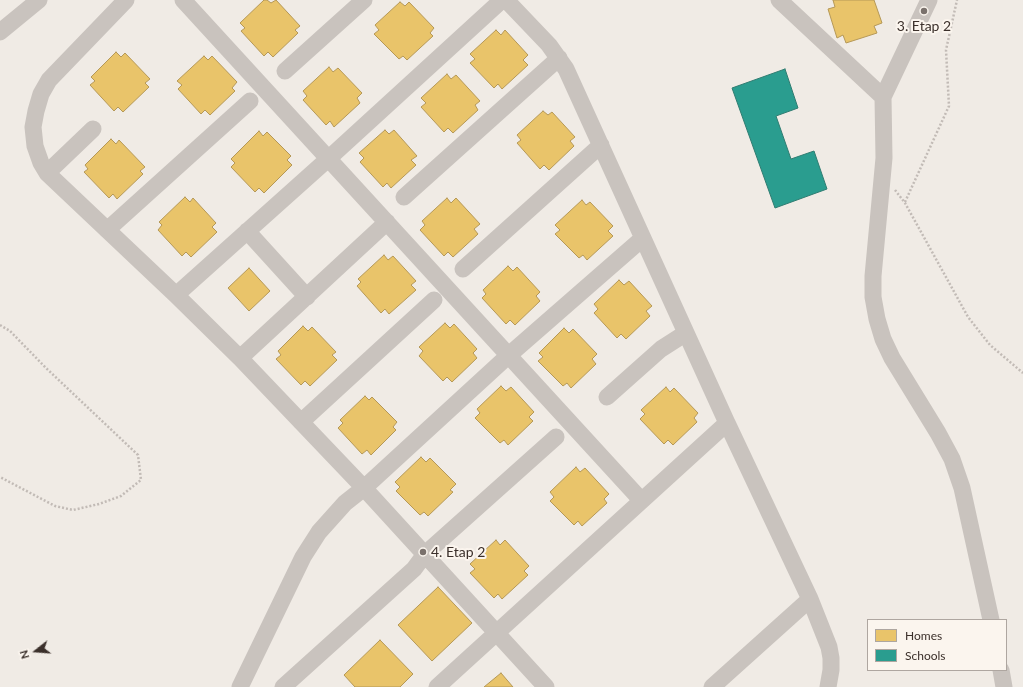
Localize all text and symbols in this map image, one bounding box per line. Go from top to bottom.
marker: 3. Etap 2 [919,6,929,16]
place label: 3. Etap 2 [897,18,951,34]
place label: 4. Etap 2 [431,544,485,560]
marker: 4. Etap 2 [418,547,428,557]
legend [867,619,1007,671]
text: Homes [905,628,942,643]
north arrow [16,631,56,671]
text: Schools [905,648,946,663]
text: N [17,649,32,661]

